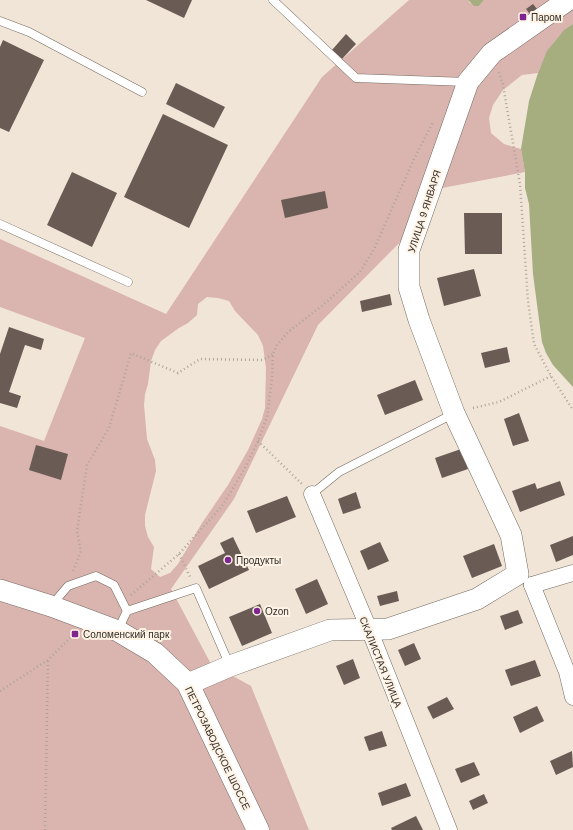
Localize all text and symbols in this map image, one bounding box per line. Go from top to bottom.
marker: Паром [518,12,528,22]
place label: Паром [531,12,562,23]
street label: УЛИЦА 9 ЯНВАРЯ [406,169,443,254]
marker: Продукты [223,555,233,565]
place label: Продукты [236,555,281,566]
marker: Ozon [252,606,262,616]
place label: Ozon [265,606,289,617]
street label: СКАЛИСТАЯ УЛИЦА [357,615,404,709]
marker: Соломенский парк [70,629,80,639]
place label: Соломенский парк [83,629,170,640]
street label: ПЕТРОЗАВОДСКОЕ ШОССЕ [183,685,252,812]

